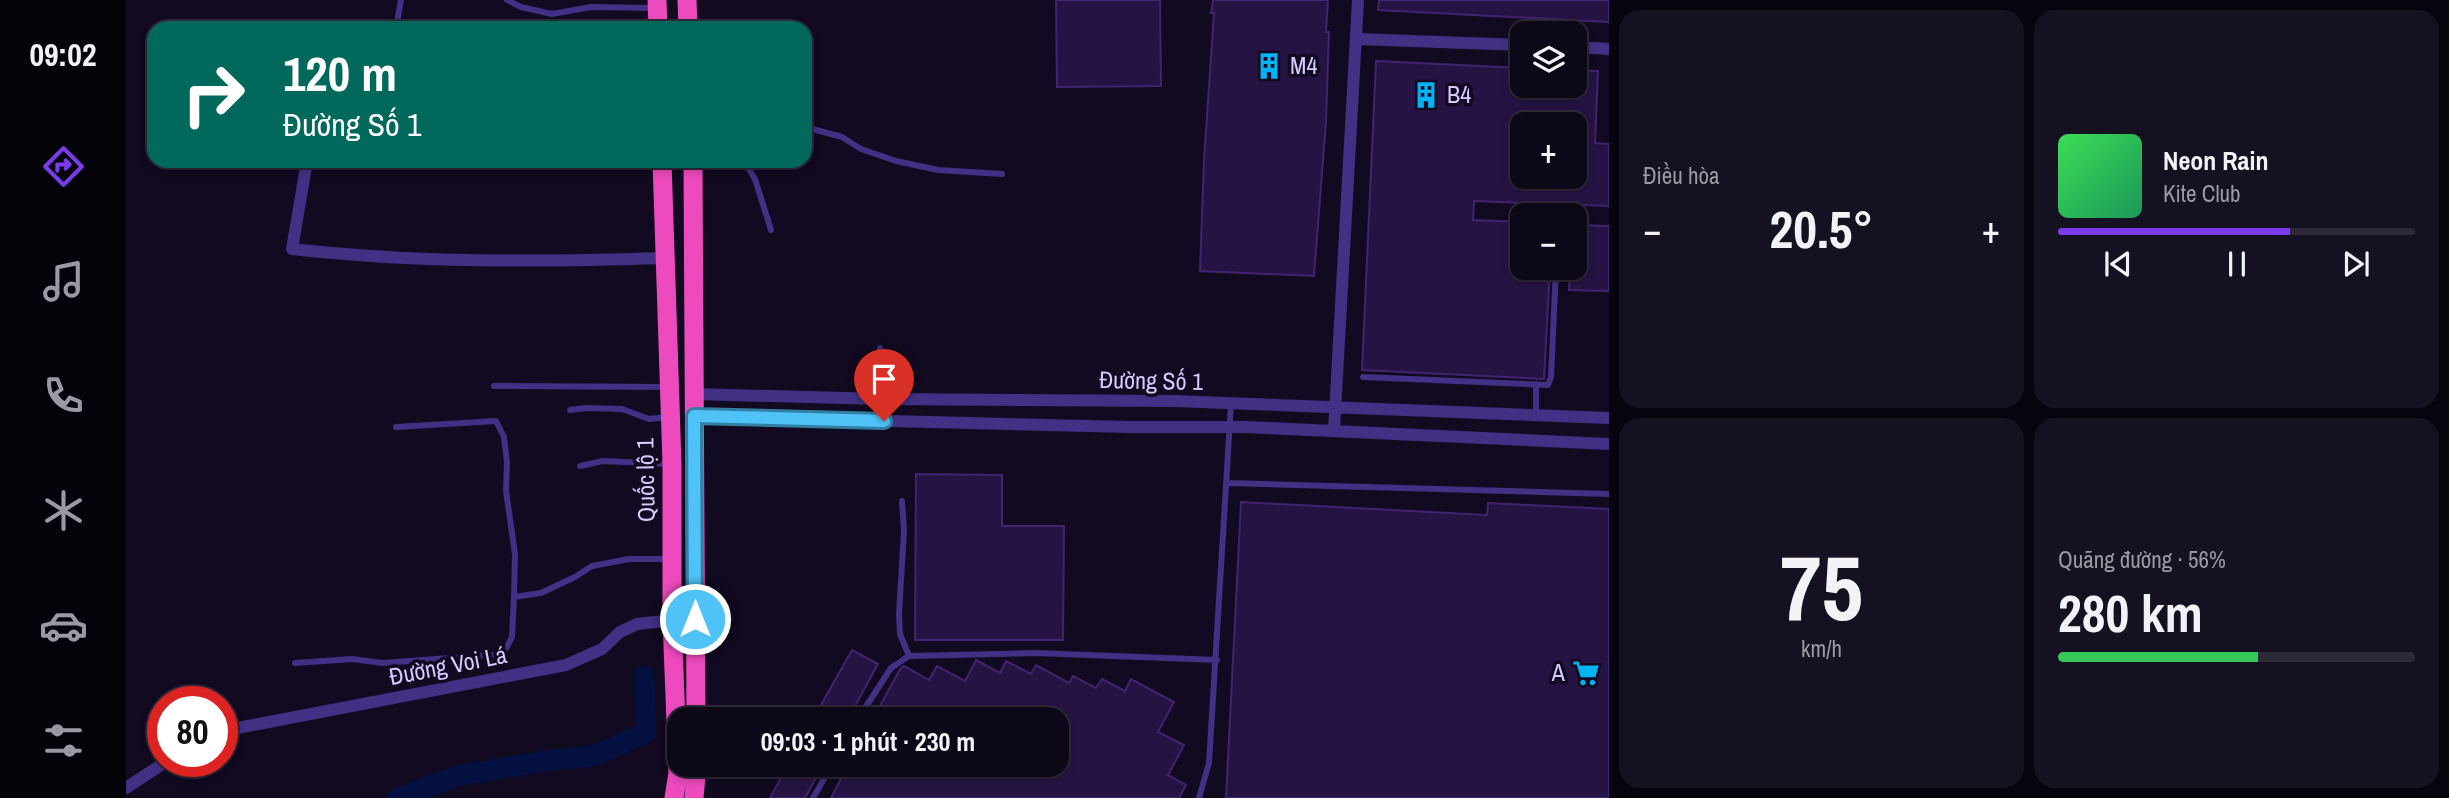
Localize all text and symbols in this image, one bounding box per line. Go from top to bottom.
map controls [1510,21,1587,280]
button: layers [1510,21,1587,98]
text: 09:02 [29,33,97,76]
text: 120 m [283,40,397,106]
icon: right [168,49,259,140]
place label: M4 [1290,49,1317,81]
building icon: M4 [1254,51,1284,81]
place label: B4 [1447,78,1471,110]
building icon: B4 [1411,80,1441,110]
text: Đường Số 1 [283,103,422,146]
button: + [1510,112,1587,189]
icon: directions [39,142,88,191]
text: Neon Rain [2163,143,2268,178]
text: Điều hòa [1643,160,1720,191]
text: Kite Club [2163,178,2241,209]
text: 20.5° [1770,194,1873,264]
button: − [1510,203,1587,280]
text: − [1643,204,1661,255]
text: + [1982,204,2000,255]
icon: previous [2099,245,2137,283]
icon: pause [2218,245,2256,283]
icon: next [2337,245,2375,283]
icon: music [39,257,88,306]
pin [854,349,914,421]
icon: arrive [865,360,903,398]
street label: Đường Số 1 [1099,363,1203,397]
icon: phone [39,371,88,420]
street label: Quốc lộ 1 [628,438,662,522]
icon: climate [39,486,88,535]
text: 75 [1780,526,1863,648]
text: Quãng đường · 56% [2058,544,2226,575]
text: 280 km [2058,578,2203,648]
position arrow [658,582,732,656]
icon: car [39,601,88,650]
text: km/h [1801,633,1842,664]
street label: Đường Voi Lá [386,638,509,692]
place label: A [1551,656,1566,688]
supermarket icon: A [1571,658,1601,688]
speed limit sign: 80 [147,686,238,777]
icon: filters [39,716,88,765]
text: 09:03 · 1 phút · 230 m [761,724,975,759]

